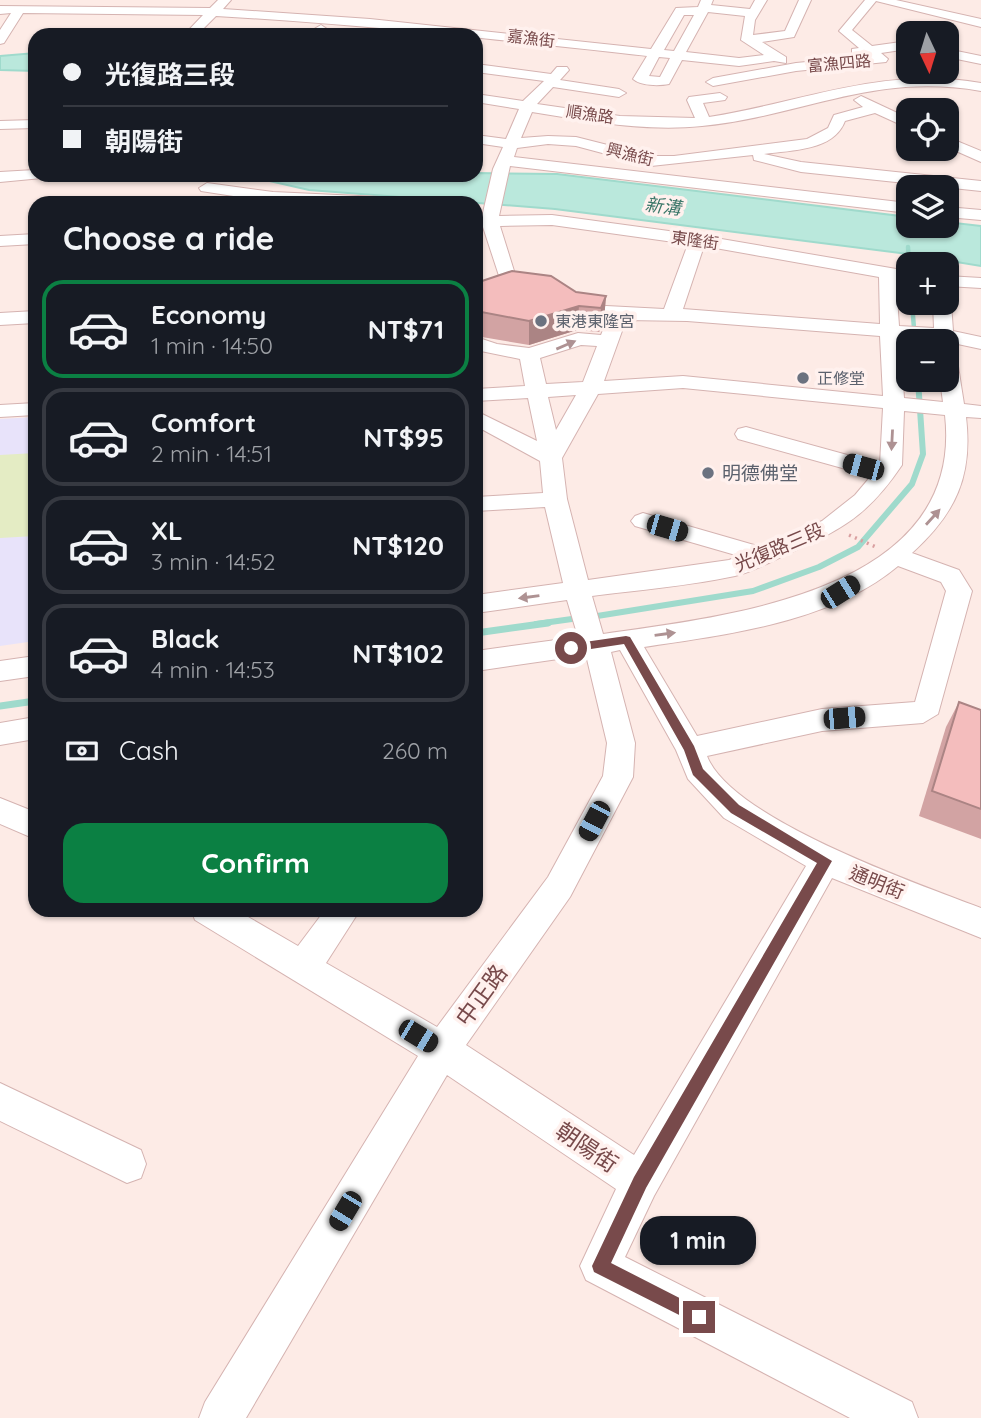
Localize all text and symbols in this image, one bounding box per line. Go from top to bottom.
north arrow [896,21,959,84]
map controls [896,21,959,392]
street label: 嘉漁街 [506,25,556,51]
street label: 富漁四路 [806,50,872,76]
text: 光復路三段 [105,58,235,91]
button: locate [896,98,959,161]
street label: 順漁路 [565,101,615,127]
text: 朝陽街 [105,125,183,158]
street label: 興漁街 [604,138,656,170]
button: layers [896,175,959,238]
water label: 新溝 [644,192,685,220]
text: Choose a ride [63,218,275,258]
street label: 東隆街 [670,227,720,253]
button: + [896,252,959,315]
icon: car [67,298,130,361]
text: Economy [151,298,266,331]
place label: 東港東隆宮 [555,311,635,331]
text: NT$71 [368,313,444,346]
marker: 東港東隆宮 [533,313,549,329]
button: − [896,329,959,392]
text: 1 min · 14:50 [151,331,273,360]
one-way arrow [556,339,577,350]
place label: 正修堂 [817,368,865,388]
marker: 正修堂 [795,370,811,386]
icon: car [67,406,130,469]
text: Comfort [151,406,256,439]
text: NT$95 [363,421,444,454]
one-way arrow [887,429,898,451]
text: 2 min · 14:51 [151,439,272,468]
car [840,451,887,483]
place label: 明德佛堂 [722,461,798,485]
marker: 明德佛堂 [700,465,716,481]
one-way arrow [925,508,941,526]
car [644,512,691,544]
icon: car [67,514,130,577]
text: XL [151,514,183,547]
street label: 光復路三段 [731,517,827,577]
text: NT$120 [352,529,444,562]
text: 3 min · 14:52 [151,547,275,576]
car [817,572,864,612]
one-way arrow [518,592,540,603]
icon: car [67,622,130,685]
text: Black [151,622,220,655]
one-way arrow [654,628,676,639]
route start [555,632,587,664]
text: NT$102 [352,637,444,670]
text: 4 min · 14:53 [151,655,275,684]
car [823,706,866,730]
icon: cash [63,732,101,770]
text: Cash [119,734,179,767]
text: 260 m [382,736,448,765]
car [575,798,614,844]
button: Confirm [63,823,448,903]
street label: 通明街 [846,860,908,904]
street label: 中正路 [449,959,513,1031]
car [395,1016,442,1056]
street label: 朝陽街 [550,1116,624,1178]
car [326,1188,365,1234]
callout: 1 min [641,1216,757,1264]
text: 1 min [670,1226,726,1255]
route end [683,1301,715,1333]

